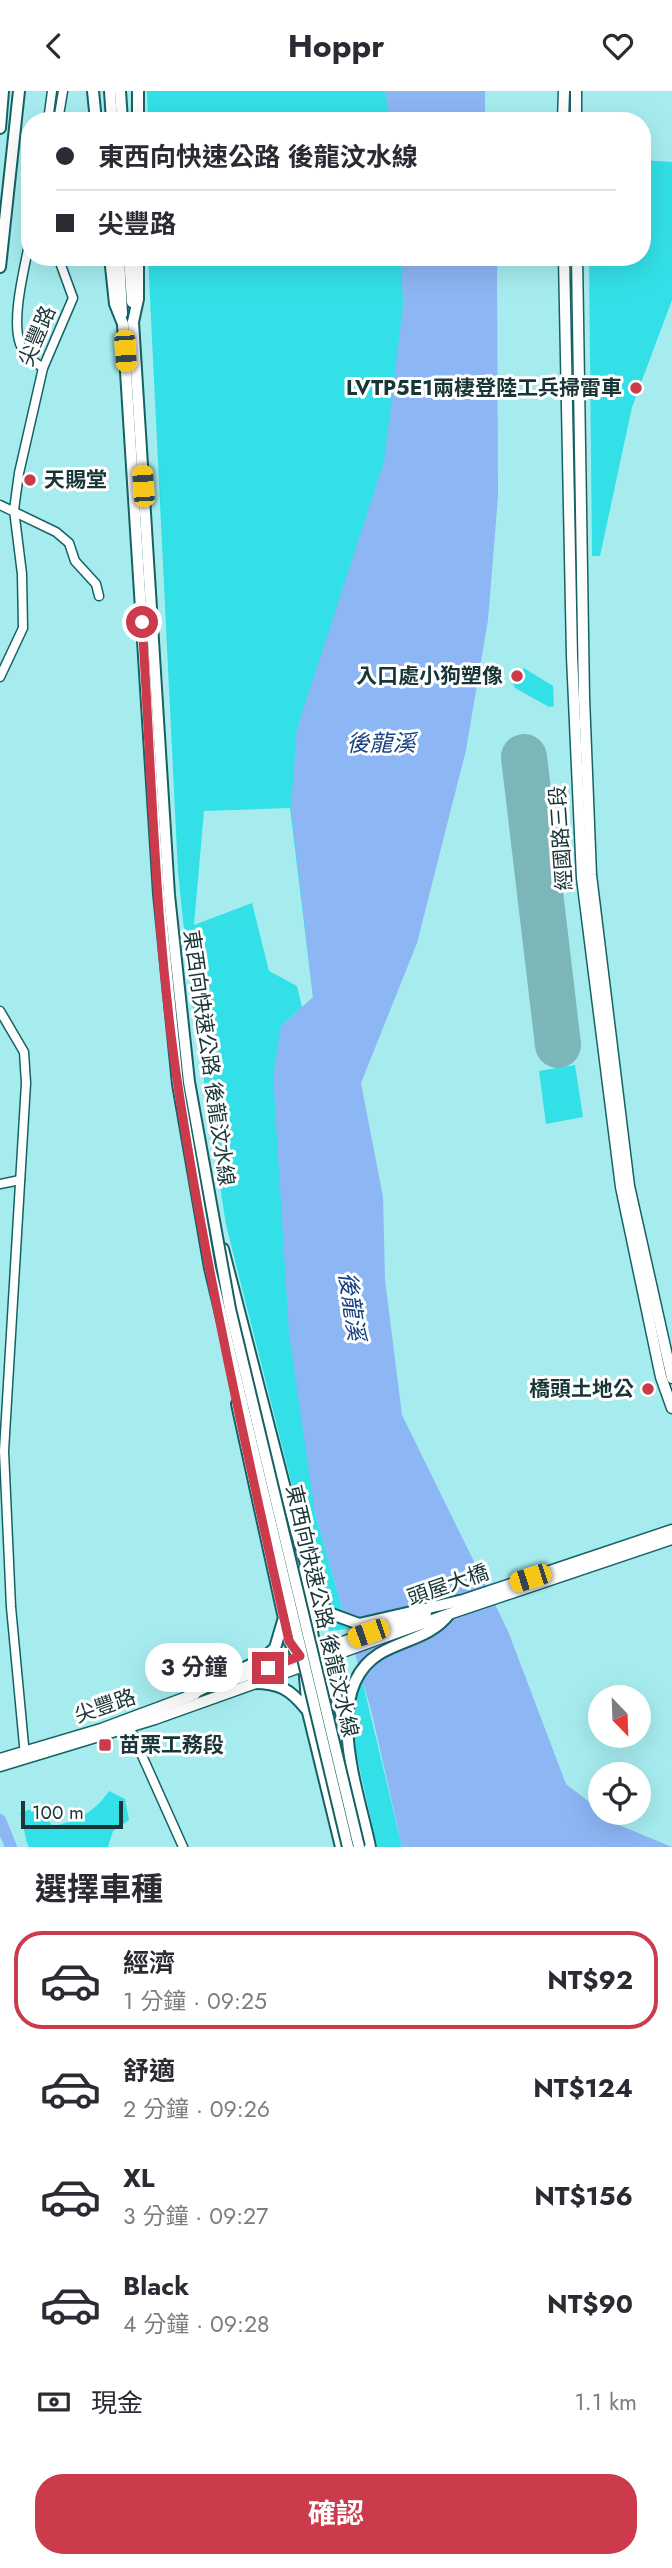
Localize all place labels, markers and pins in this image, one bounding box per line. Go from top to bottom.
place label: LVTP5E1兩棲登陸工兵掃雷車 [346,373,622,403]
marker: LVTP5E1兩棲登陸工兵掃雷車 [628,380,644,396]
place label: 天賜堂 [44,465,107,495]
marker: 天賜堂 [22,472,38,488]
place label: 入口處小狗塑像 [356,661,503,691]
marker: 入口處小狗塑像 [509,668,525,684]
place label: 橋頭土地公 [529,1374,634,1404]
marker: 橋頭土地公 [640,1381,656,1397]
place label: 苗栗工務段 [119,1730,224,1760]
marker: 苗栗工務段 [97,1737,113,1753]

